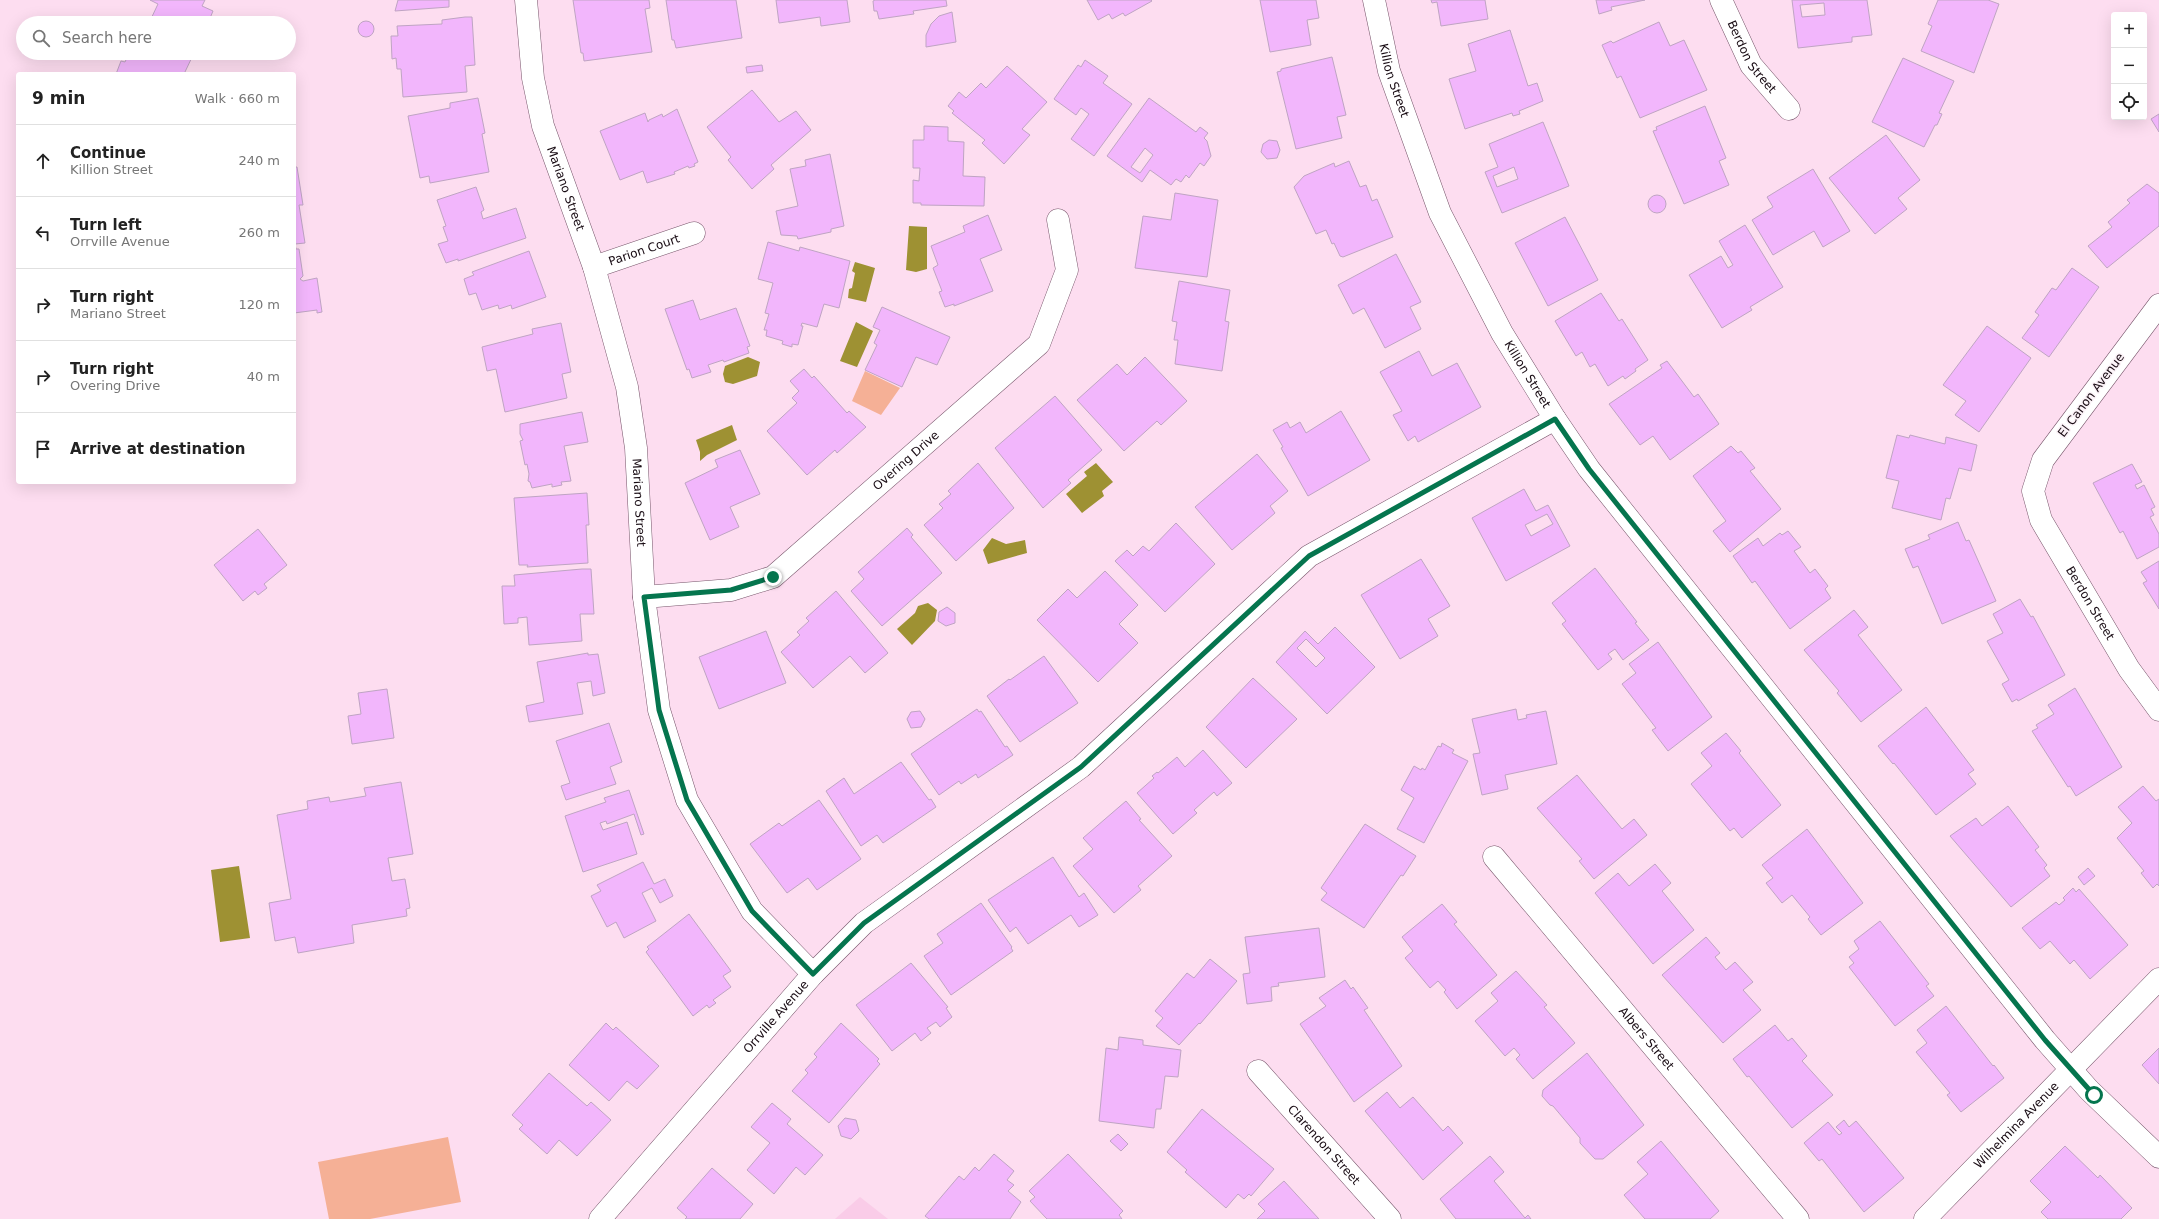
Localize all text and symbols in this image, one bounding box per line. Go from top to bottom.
map controls [2111,12,2147,120]
button: + [2111,12,2147,48]
search box [16,16,296,60]
street label: Berdon Street [1724,18,1779,96]
icon: search [30,27,52,49]
text: Search here [62,29,152,47]
street label: Killion Street [1376,42,1412,119]
button: − [2111,48,2147,84]
button: locate [2111,84,2147,120]
text: 9 min [32,88,85,108]
text: Walk · 660 m [195,91,280,106]
text: Continue [70,144,146,162]
street label: Mariano Street [544,145,587,233]
icon: ahead [32,150,54,172]
text: 240 m [238,153,280,168]
text: Killion Street [70,162,153,177]
text: Turn left [70,216,142,234]
icon: left [32,222,54,244]
text: 260 m [238,225,280,240]
street label: Parion Court [607,231,682,268]
text: Orrville Avenue [70,234,170,249]
text: Turn right [70,288,154,306]
icon: right [32,294,54,316]
text: 120 m [238,297,280,312]
text: Mariano Street [70,306,166,321]
street label: Killion Street [1501,338,1554,411]
street label: El Canon Avenue [2055,350,2127,440]
text: Turn right [70,360,154,378]
icon: right [32,366,54,388]
text: 40 m [247,369,280,384]
text: Overing Drive [70,378,160,393]
street label: Overing Drive [870,428,942,493]
icon: arrive [32,438,54,460]
text: Arrive at destination [70,440,245,458]
street label: Mariano Street [630,458,648,547]
street label: Berdon Street [2063,564,2118,643]
route end [764,568,782,586]
street label: Orrville Avenue [740,977,811,1056]
street label: Albers Street [1616,1004,1677,1073]
street label: Wilhelmina Avenue [1971,1079,2062,1171]
route start [2085,1086,2103,1104]
street label: Clarendon Street [1285,1102,1363,1188]

